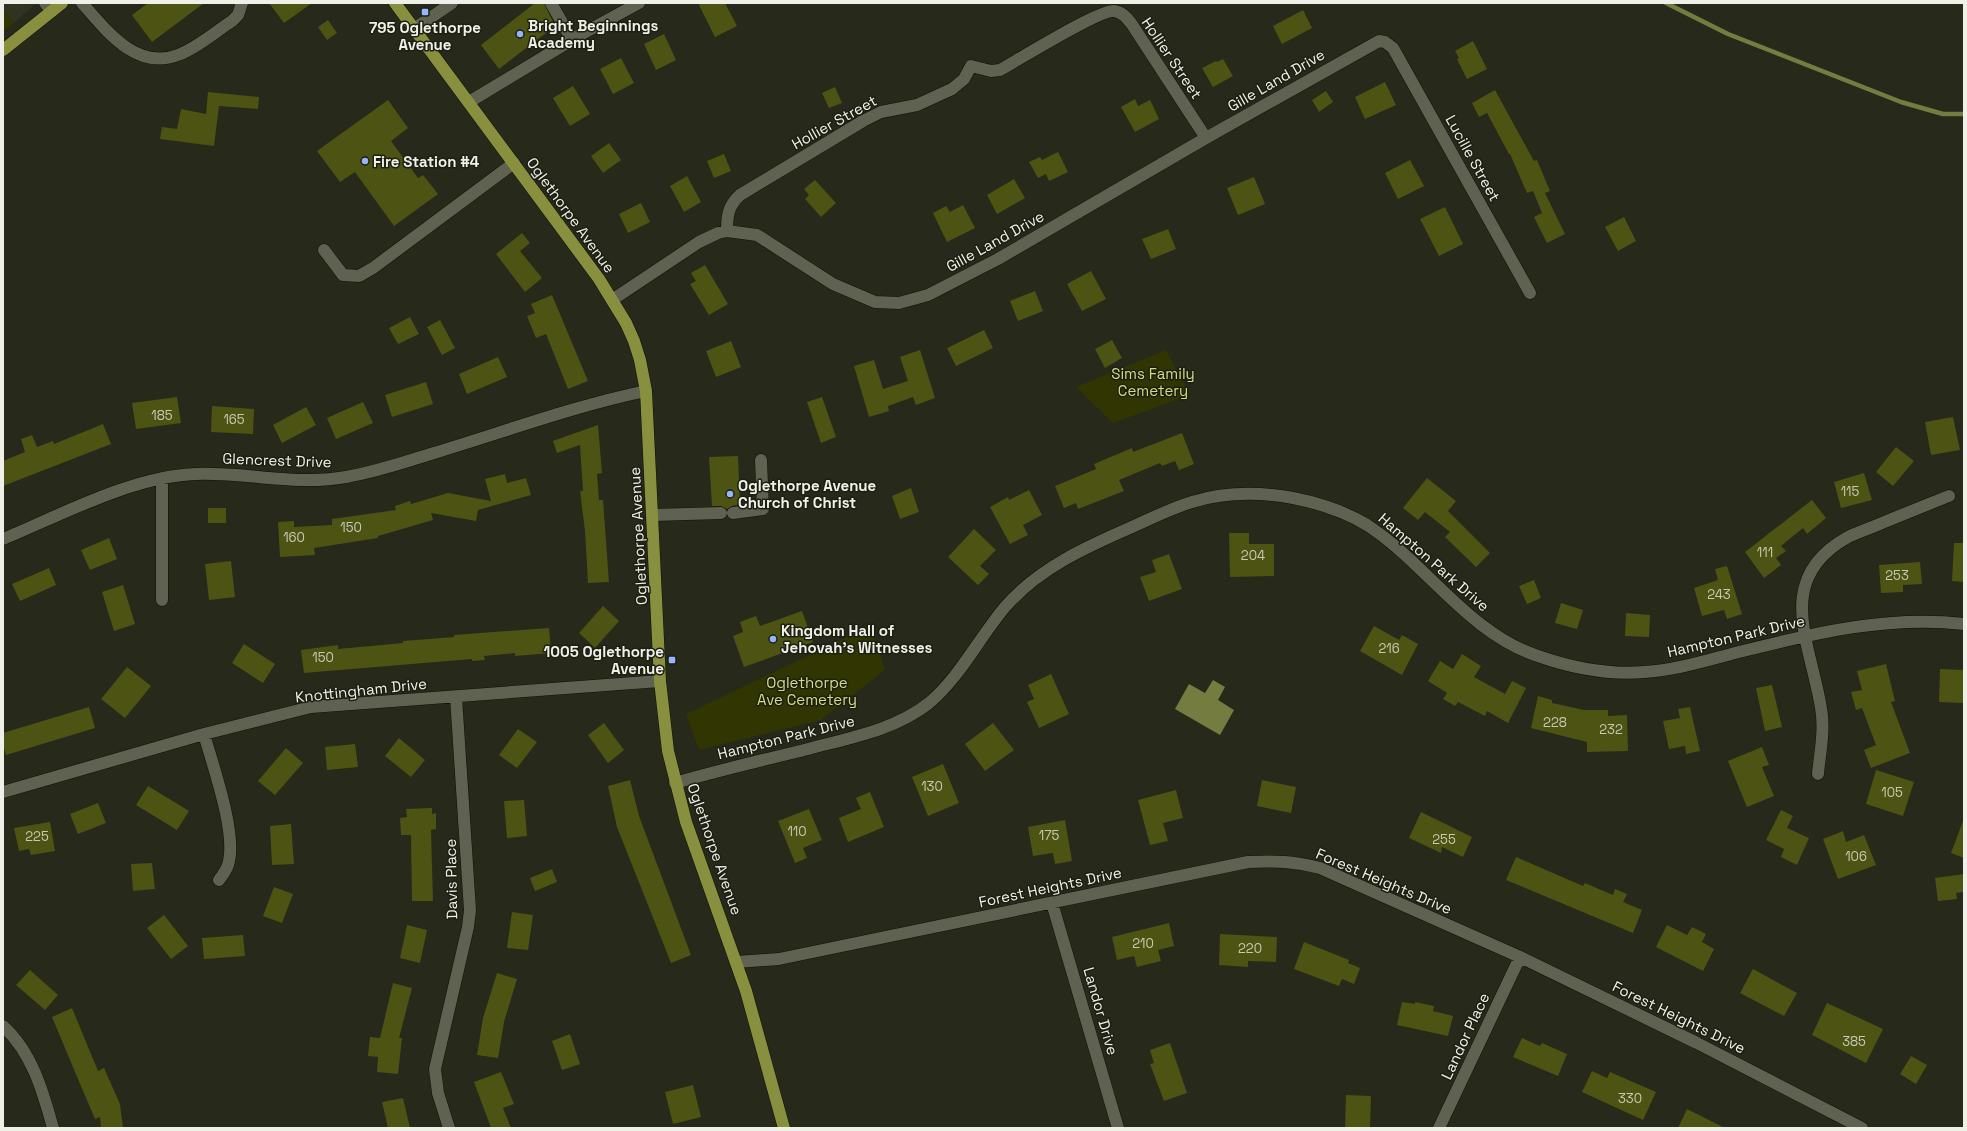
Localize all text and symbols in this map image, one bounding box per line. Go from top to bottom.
marker: 795 Oglethorpe Avenue [420,7,430,17]
street label: Hollier Street [1138,14,1206,103]
place label: Bright Beginnings Academy [528,16,659,52]
place label: 795 Oglethorpe Avenue [369,18,481,54]
marker: Bright Beginnings Academy [515,29,525,39]
street label: Gille Land Drive [1224,44,1328,116]
street label: Hollier Street [788,91,880,153]
street label: Lucille Street [1441,111,1505,205]
place label: Fire Station #4 [373,152,480,171]
street label: Oglethorpe Avenue [523,154,619,277]
marker: Fire Station #4 [360,156,370,166]
street label: Gille Land Drive [943,206,1047,276]
park label: Sims Family Cemetery [1111,364,1195,400]
house number: 185 [151,407,173,424]
house number: 165 [223,411,245,428]
street label: Glencrest Drive [222,449,332,471]
street label: Oglethorpe Avenue [625,466,651,605]
place label: Oglethorpe Avenue Church of Christ [738,476,877,512]
house number: 115 [1841,483,1860,500]
marker: Oglethorpe Avenue Church of Christ [725,489,735,499]
street label: Hampton Park Drive [1375,509,1493,615]
house number: 150 [340,519,362,536]
house number: 160 [283,529,305,546]
house number: 111 [1757,544,1773,561]
house number: 204 [1241,547,1265,564]
house number: 253 [1885,567,1909,584]
house number: 243 [1707,586,1731,603]
street label: Hampton Park Drive [1665,611,1807,661]
place label: Kingdom Hall of Jehovah’s Witnesses [781,621,933,657]
marker: Kingdom Hall of Jehovah’s Witnesses [768,634,778,644]
house number: 216 [1378,640,1400,657]
place label: 1005 Oglethorpe Avenue [543,642,664,678]
house number: 150 [312,649,334,666]
marker: 1005 Oglethorpe Avenue [667,655,677,665]
park label: Oglethorpe Ave Cemetery [757,673,857,709]
street label: Knottingham Drive [294,674,428,706]
street label: Hampton Park Drive [715,711,857,763]
house number: 228 [1543,714,1567,731]
house number: 232 [1599,721,1623,738]
house number: 130 [921,778,943,795]
street label: Oglethorpe Avenue [684,781,747,917]
house number: 105 [1881,784,1903,801]
house number: 110 [787,823,807,840]
house number: 175 [1039,827,1059,844]
house number: 225 [25,828,49,845]
house number: 255 [1432,831,1456,848]
street label: Davis Place [441,838,461,919]
street label: Forest Heights Drive [1313,844,1455,918]
house number: 106 [1845,848,1867,865]
street label: Forest Heights Drive [977,863,1123,911]
house number: 210 [1132,935,1154,952]
house number: 220 [1238,940,1262,957]
street label: Landor Drive [1079,965,1123,1057]
street label: Forest Heights Drive [1609,977,1749,1058]
street label: Landor Place [1437,990,1493,1082]
house number: 385 [1842,1033,1866,1050]
house number: 330 [1618,1090,1642,1107]

